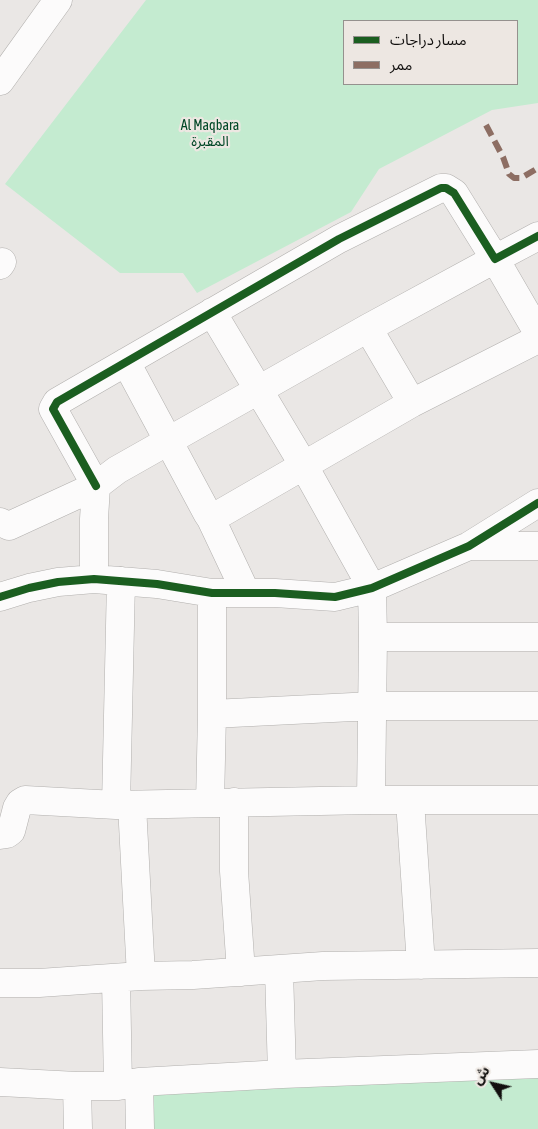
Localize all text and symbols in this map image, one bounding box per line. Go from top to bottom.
legend [343,20,518,85]
text: مسار دراجات [390,31,467,48]
text: ممر [390,56,413,73]
park label: Al Maqbara المقبرة [181,118,239,150]
north arrow [468,1059,518,1109]
text: ش [469,1063,493,1088]

